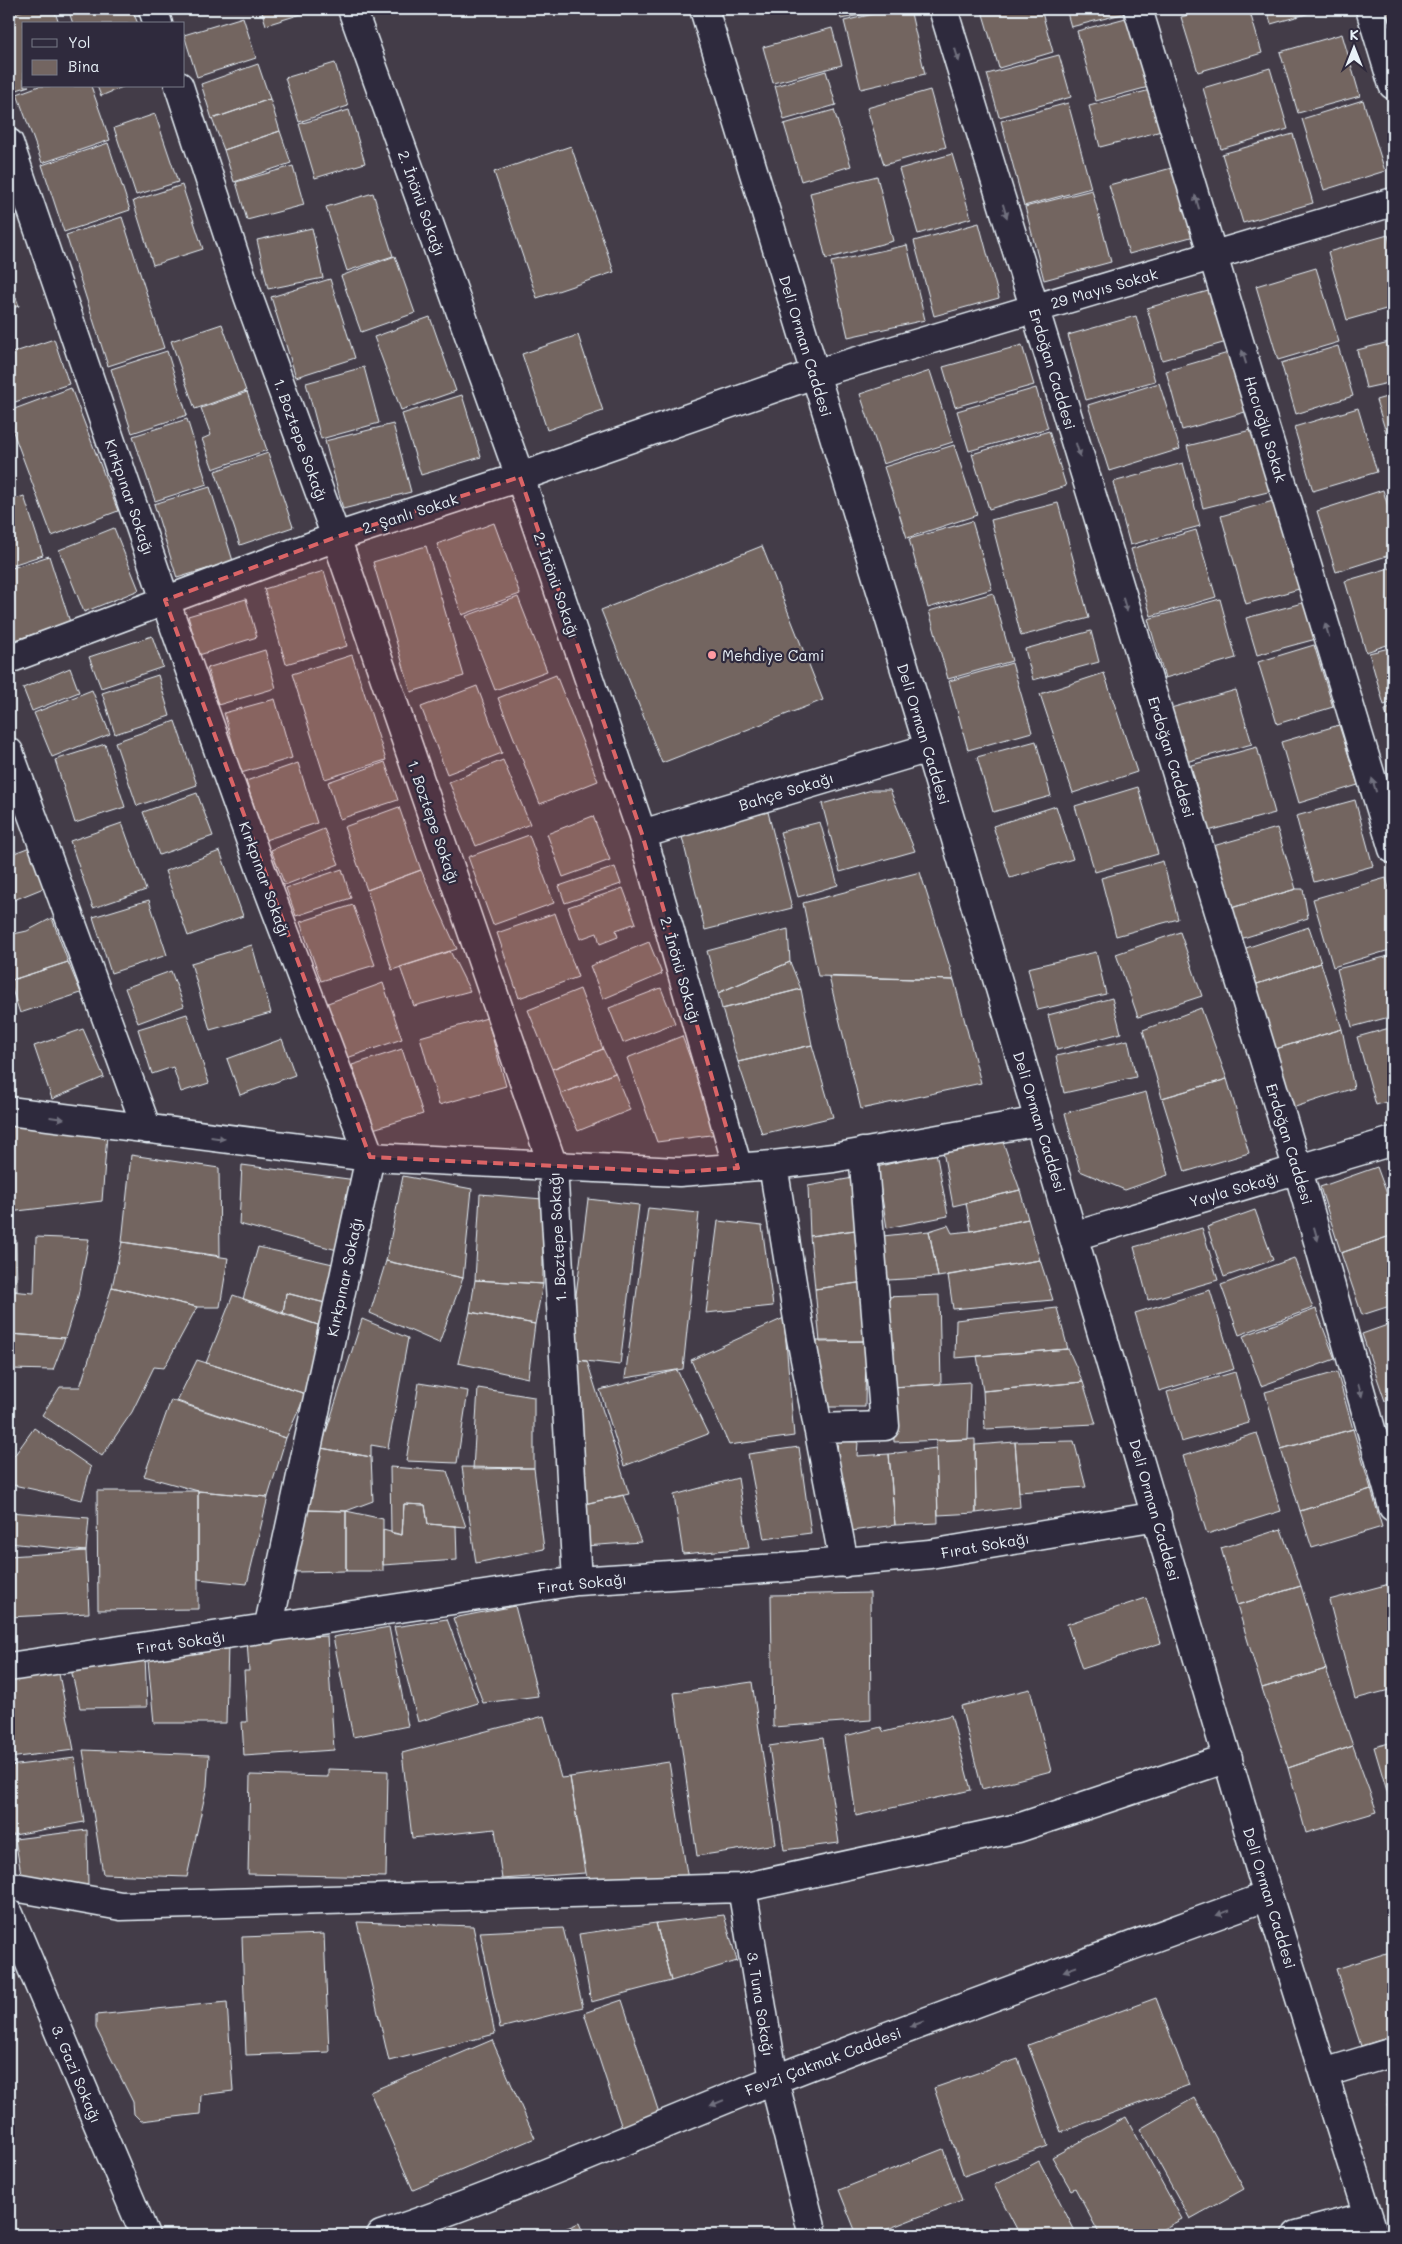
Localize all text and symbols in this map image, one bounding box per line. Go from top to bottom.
legend [22,22,185,88]
north arrow [1330,22,1380,72]
text: K [1349,25,1359,44]
text: Yol [68,32,91,52]
one-way arrow [954,48,961,63]
text: Bina [68,56,100,76]
street label: 2. İnönü Sokağı [394,148,450,258]
one-way arrow [1192,194,1200,209]
one-way arrow [1001,203,1009,218]
street label: 29 Mayıs Sokak [1048,263,1160,313]
street label: Deli Orman Caddesi [775,273,837,419]
street label: Erdoğan Caddesi [1025,306,1081,432]
one-way arrow [1239,350,1247,365]
street label: Hacıoğlu Sokak [1240,373,1292,485]
street label: 1. Boztepe Sokağı [269,376,333,504]
street label: Kırkpınar Sokağı [101,436,159,558]
one-way arrow [1074,442,1082,457]
street label: 2. Şanlı Sokak [360,488,460,538]
street label: 2. İnönü Sokağı [530,529,584,641]
one-way arrow [1122,598,1130,613]
one-way arrow [1322,622,1330,637]
place label: Mehdiye Cami [722,645,824,665]
marker: Mehdiye Cami [706,649,718,661]
street label: Deli Orman Caddesi [893,661,955,807]
street label: Erdoğan Caddesi [1144,694,1200,820]
street label: 1. Boztepe Sokağı [403,757,465,887]
street label: Bahçe Sokağı [736,767,836,815]
one-way arrow [1370,778,1377,793]
street label: Kırkpınar Sokağı [235,819,295,939]
street label: 2. İnönü Sokağı [656,914,706,1026]
street label: Deli Orman Caddesi [1009,1049,1071,1195]
street label: Erdoğan Caddesi [1262,1081,1318,1207]
one-way arrow [49,1114,65,1122]
one-way arrow [211,1134,227,1142]
street label: Yayla Sokağı [1187,1167,1281,1211]
street label: 1. Boztepe Sokağı [544,1172,570,1302]
street label: Kırkpınar Sokağı [322,1216,366,1338]
one-way arrow [1312,1226,1320,1241]
one-way arrow [1357,1383,1365,1398]
street label: Deli Orman Caddesi [1125,1437,1185,1583]
street label: Fırat Sokağı [939,1527,1031,1563]
street label: Fırat Sokağı [536,1568,628,1598]
street label: Fırat Sokağı [135,1626,227,1658]
street label: Deli Orman Caddesi [1239,1825,1301,1971]
one-way arrow [1215,1910,1230,1917]
street label: 3. Tuna Sokağı [743,1951,779,2057]
one-way arrow [1062,1965,1077,1973]
one-way arrow [910,2021,924,2029]
street label: 3. Gazi Sokağı [47,2022,107,2126]
street label: Fevzi Çakmak Caddesi [742,2022,904,2100]
one-way arrow [709,2099,724,2107]

